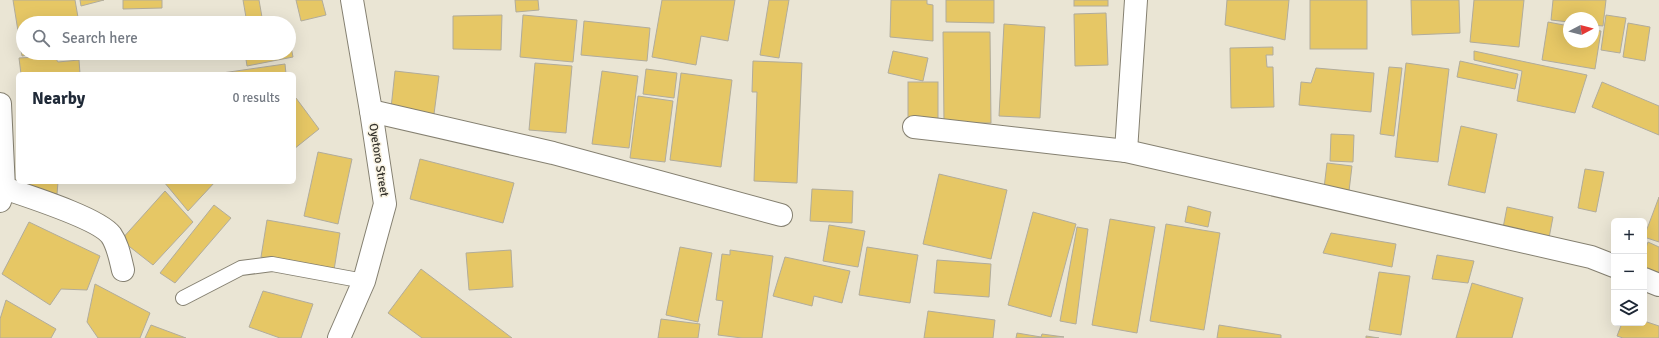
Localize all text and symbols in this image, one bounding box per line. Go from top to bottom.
north arrow [1563,12,1599,48]
search box [16,16,296,60]
icon: search [30,27,52,49]
text: Search here [62,29,138,47]
text: Nearby [32,88,85,109]
text: 0 results [232,90,280,106]
street label: Oyetoro Street [365,122,392,198]
map controls [1611,218,1647,326]
button: + [1611,218,1647,254]
button: − [1611,254,1647,290]
button: layers [1611,290,1647,326]

